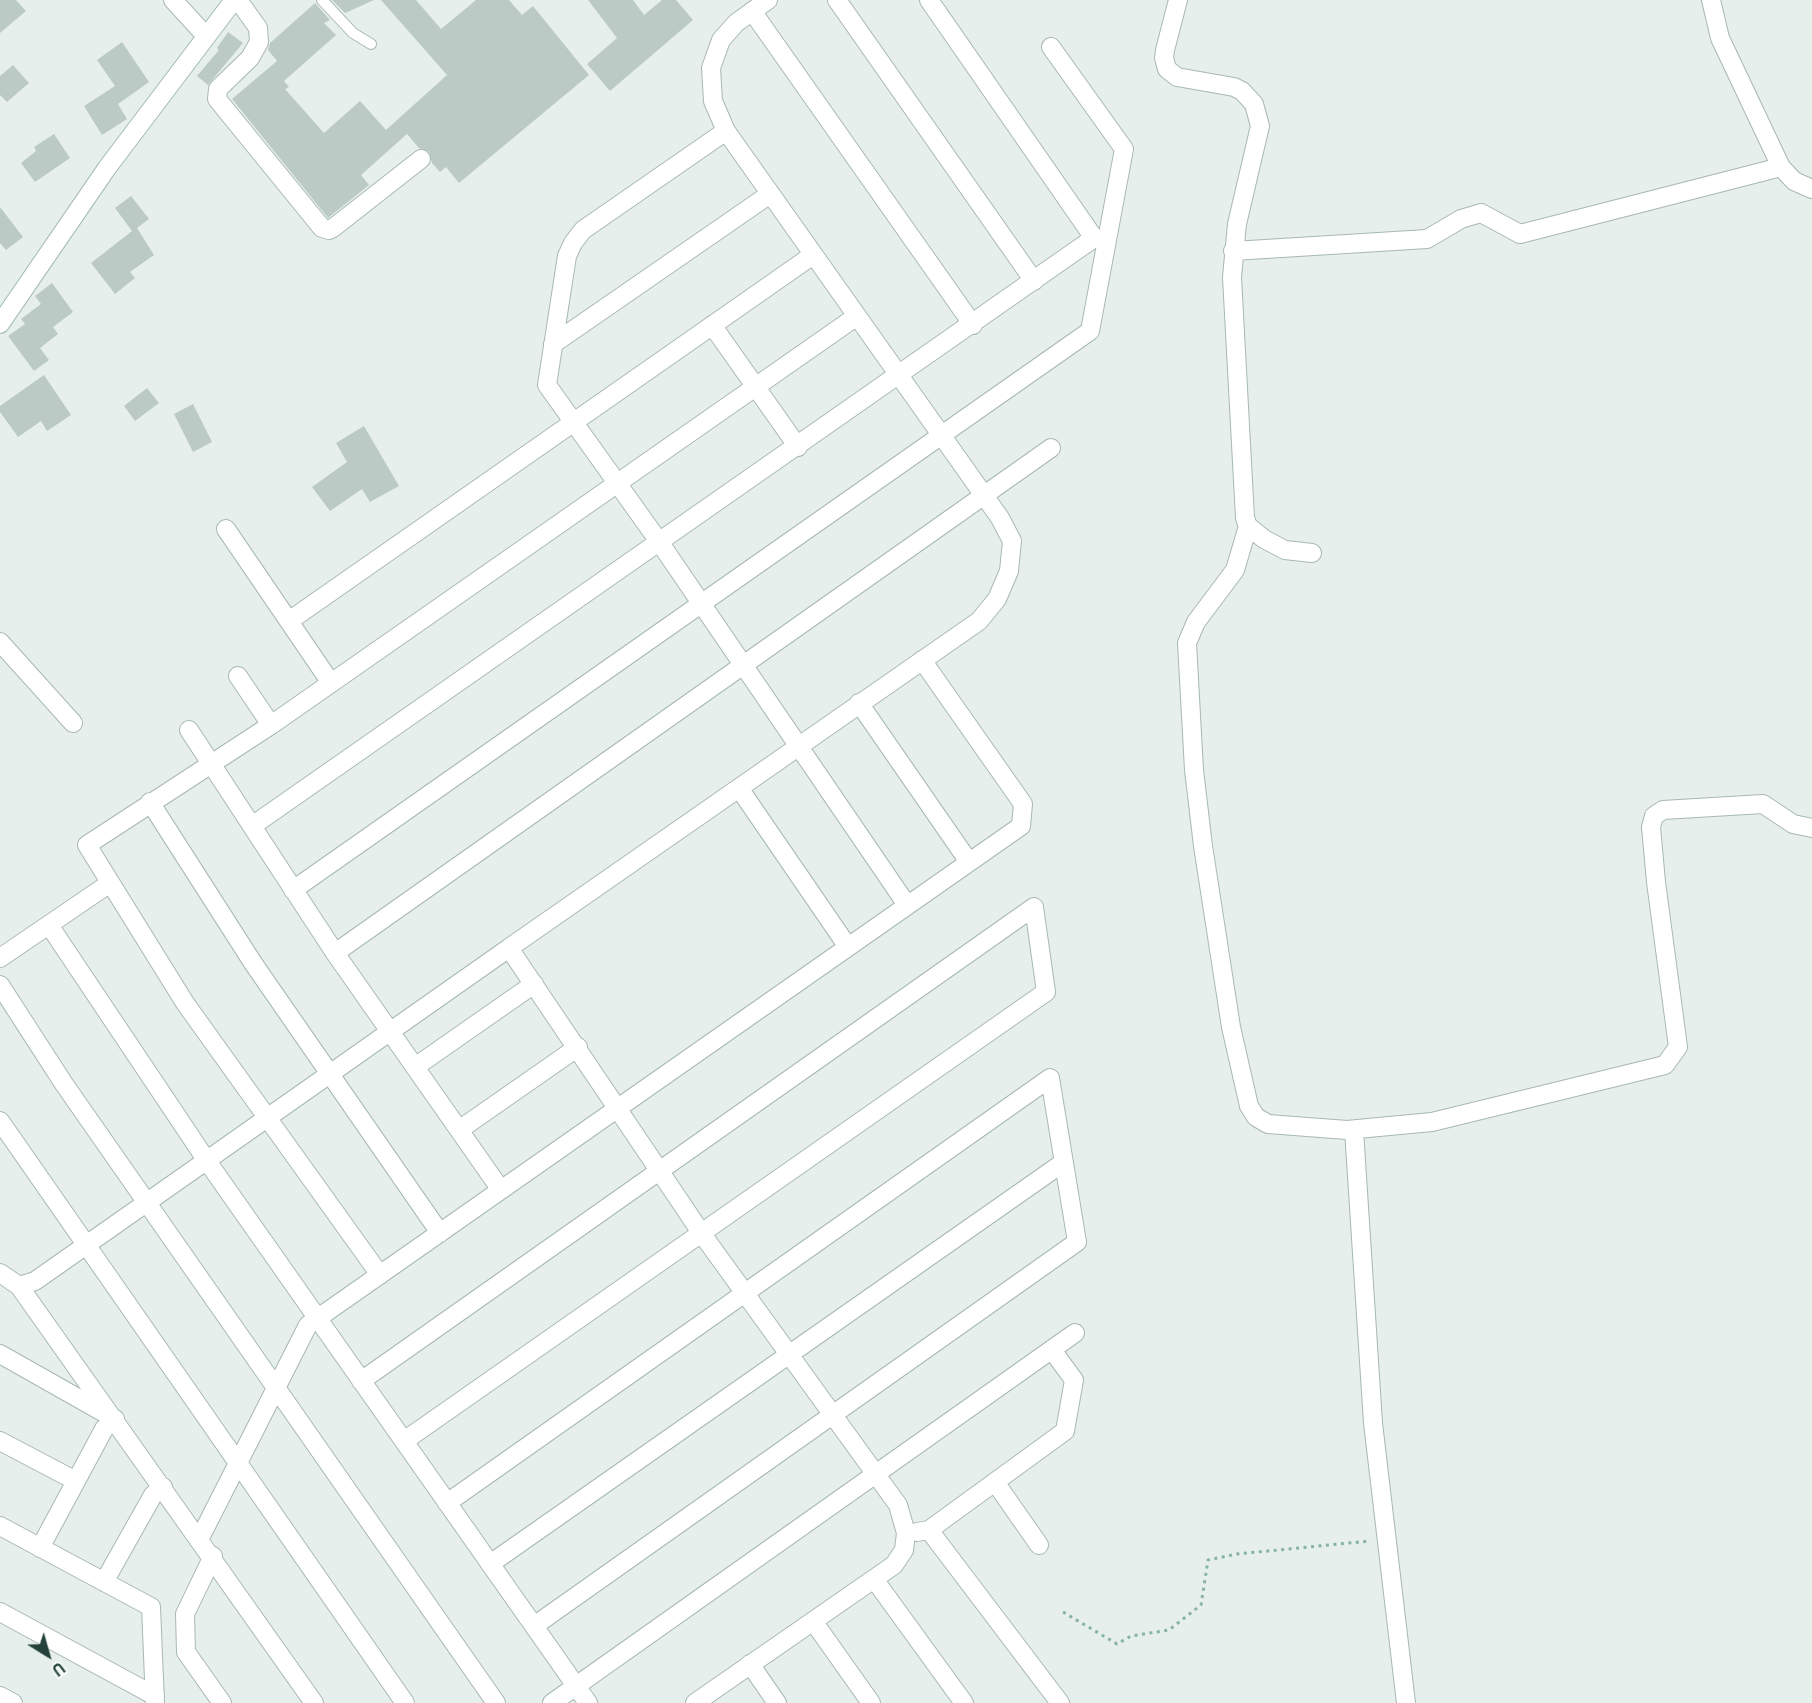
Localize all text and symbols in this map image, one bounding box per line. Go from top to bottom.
north arrow [18,1625,78,1685]
text: U [49,1659,69,1680]

